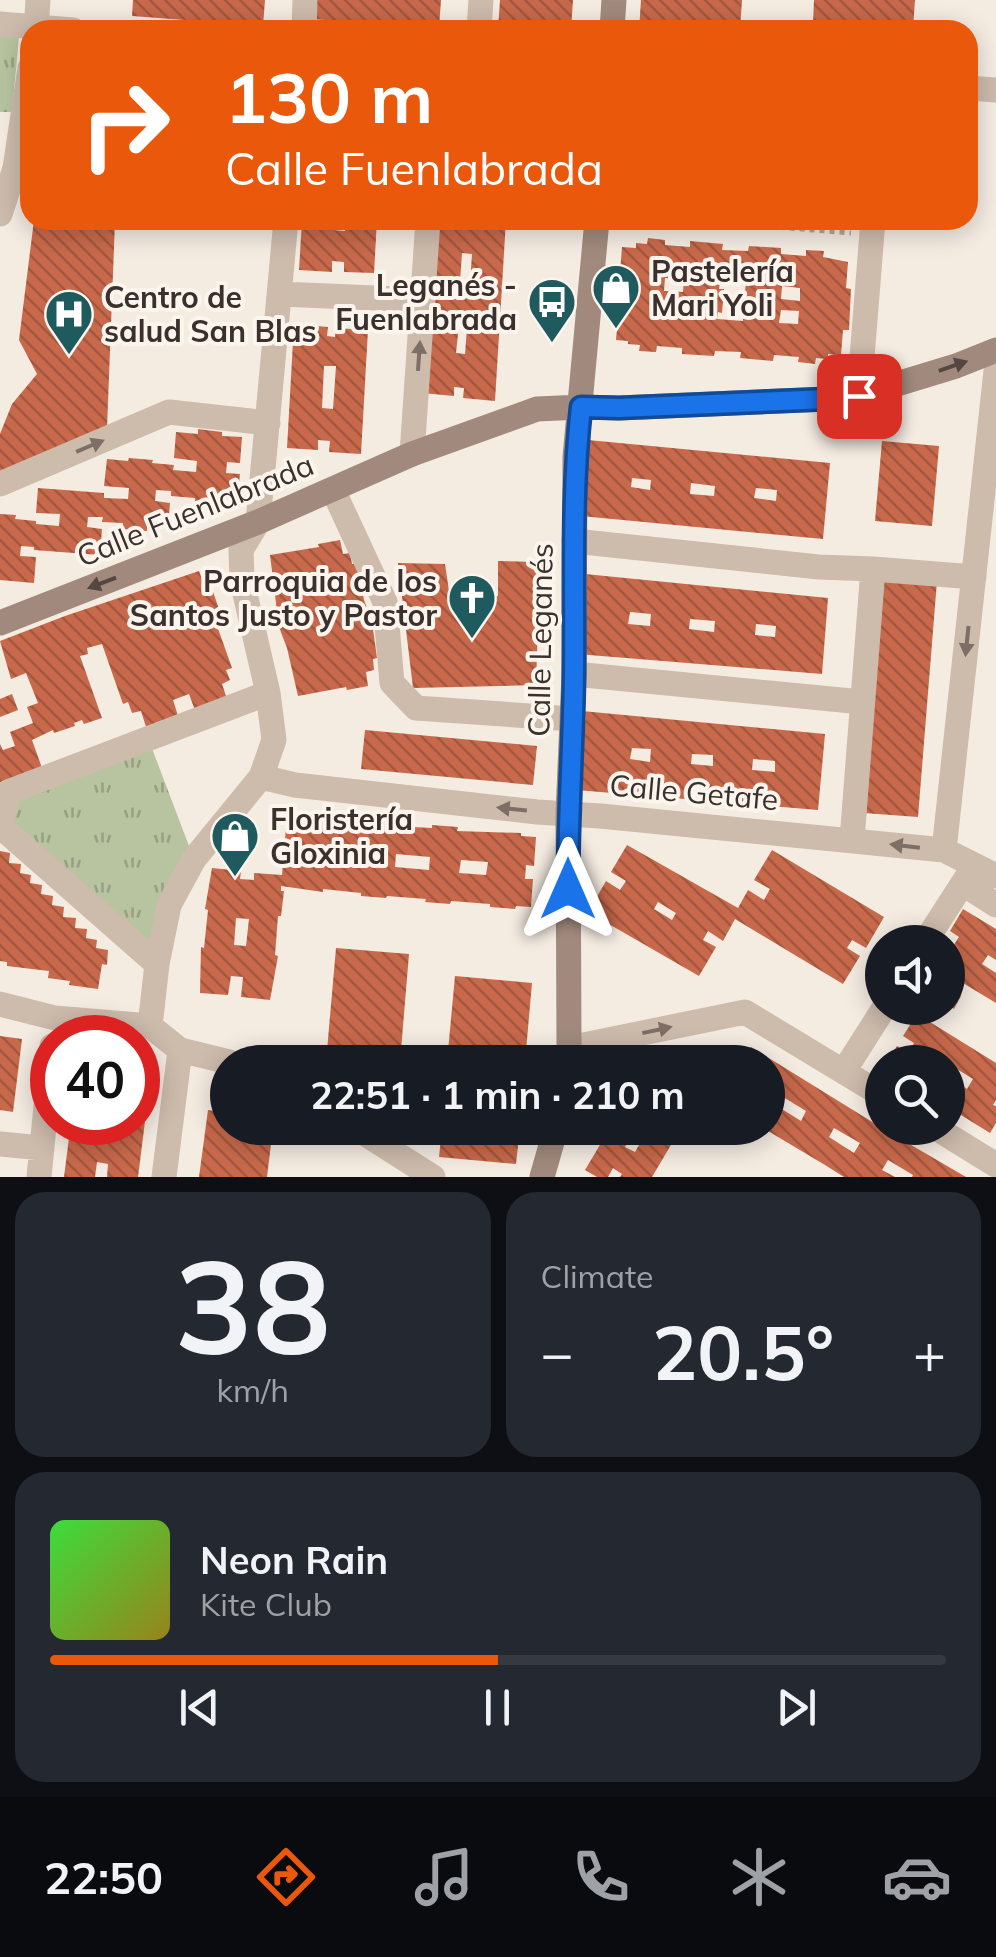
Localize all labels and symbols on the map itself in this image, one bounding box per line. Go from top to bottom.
place label: Pastelería Mari Yoli [651,252,794,324]
shop icon: Pastelería Mari Yoli [590,262,642,330]
place label: Leganés - Fuenlabrada [335,266,517,338]
bus stop icon: Leganés - Fuenlabrada [526,276,578,344]
place label: Centro de salud San Blas [104,278,317,350]
hospital icon: Centro de salud San Blas [43,288,95,356]
one-way arrow [411,340,427,372]
pin [817,354,902,439]
one-way arrow [938,358,968,373]
one-way arrow [75,438,105,454]
street label: Calle Fuenlabrada [71,445,319,575]
street label: Calle Leganés [519,543,561,737]
place label: Parroquia de los Santos Justo y Pastor [130,562,437,634]
church icon: Parroquia de los Santos Justo y Pastor [446,572,498,640]
one-way arrow [87,576,117,592]
one-way arrow [959,626,975,658]
street label: Calle Getafe [608,766,780,818]
place label: Floristería Gloxinia [270,800,413,872]
one-way arrow [495,801,527,817]
shop icon: Floristería Gloxinia [209,810,261,878]
position arrow [516,837,620,941]
one-way arrow [888,838,920,854]
speed limit sign: 40 [30,1015,160,1145]
one-way arrow [642,1021,673,1037]

